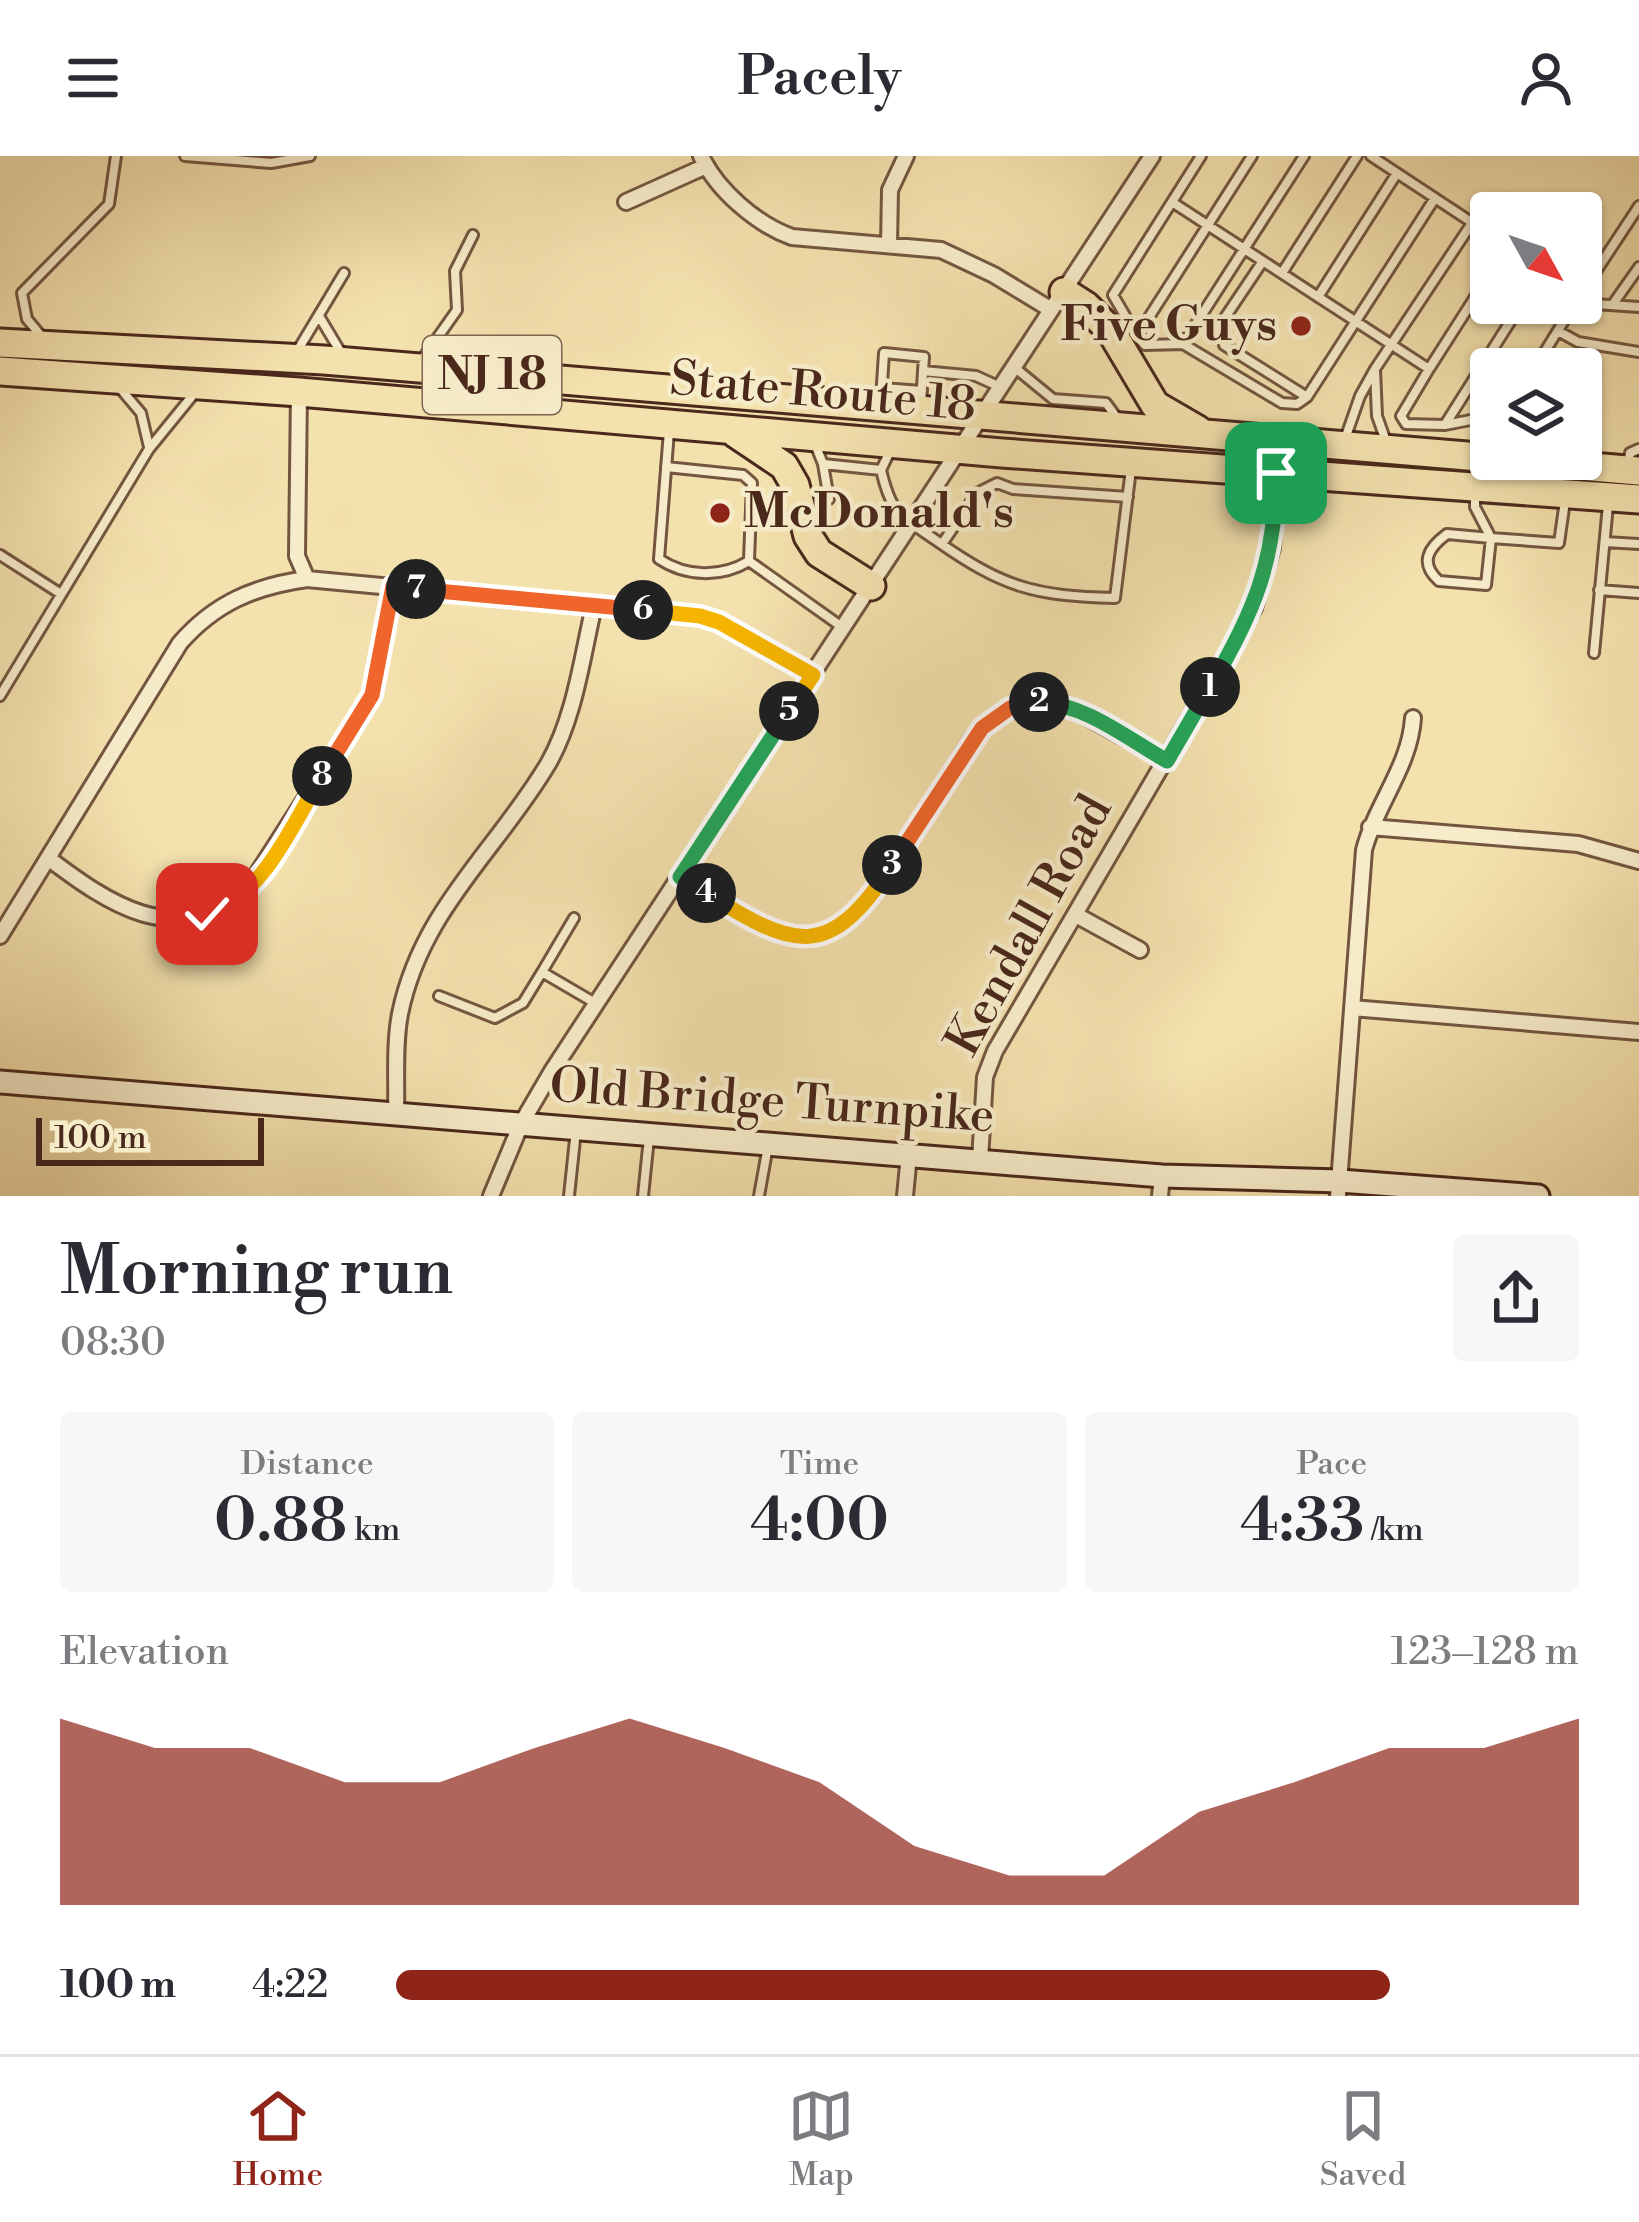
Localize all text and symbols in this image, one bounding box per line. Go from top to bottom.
text: Pacely [738,44,901,112]
icon: menu [60,45,126,111]
icon: person [1513,45,1579,111]
north arrow [1470,192,1602,324]
map controls [1470,192,1602,480]
place label: Five Guys [1061,296,1277,356]
marker: Five Guys [1288,313,1314,339]
road number: NJ 18 [423,336,561,414]
button: layers [1470,348,1602,480]
street label: State Route 18 [667,350,979,436]
pin [1225,422,1327,524]
icon: arrive [1243,440,1309,506]
place label: McDonald's [744,483,1014,543]
marker: McDonald's [707,500,733,526]
pin: 7 [386,559,446,619]
text: 7 [406,568,426,609]
pin: 6 [613,580,673,640]
text: 6 [633,589,653,630]
pin: 1 [1180,657,1240,717]
text: 1 [1202,666,1218,707]
pin: 2 [1009,672,1069,732]
pin: 5 [759,681,819,741]
text: 2 [1029,681,1049,722]
text: 5 [779,690,799,731]
pin: 8 [292,746,352,806]
text: 8 [311,755,333,796]
street label: Kendall Road [934,785,1126,1067]
pin: 3 [862,835,922,895]
text: 3 [882,844,902,885]
pin [156,863,258,965]
pin: 4 [676,863,736,923]
text: 4 [695,872,717,913]
icon: check [174,881,240,947]
street label: Old Bridge Turnpike [548,1057,996,1147]
scale bar [36,1112,264,1165]
text: 100 m [54,1118,147,1159]
text: Morning run [60,1232,453,1315]
button: share [1453,1235,1579,1361]
text: 08:30 [60,1319,166,1368]
text: Distance [241,1444,374,1485]
text: Time [780,1444,859,1485]
text: Pace [1296,1444,1367,1485]
text: 0.88 [214,1485,347,1560]
text: 4:00 [750,1485,889,1560]
text: 4:33 [1240,1485,1364,1560]
text: km [347,1510,400,1551]
text: /km [1364,1510,1424,1551]
text: Elevation [60,1628,229,1677]
text: 123–128 m [1391,1628,1579,1677]
text: 100 m [60,1961,176,2010]
text: 4:22 [252,1961,328,2010]
tab: Home [233,2083,323,2196]
tab: Map [788,2083,854,2196]
tab: Saved [1320,2083,1406,2196]

